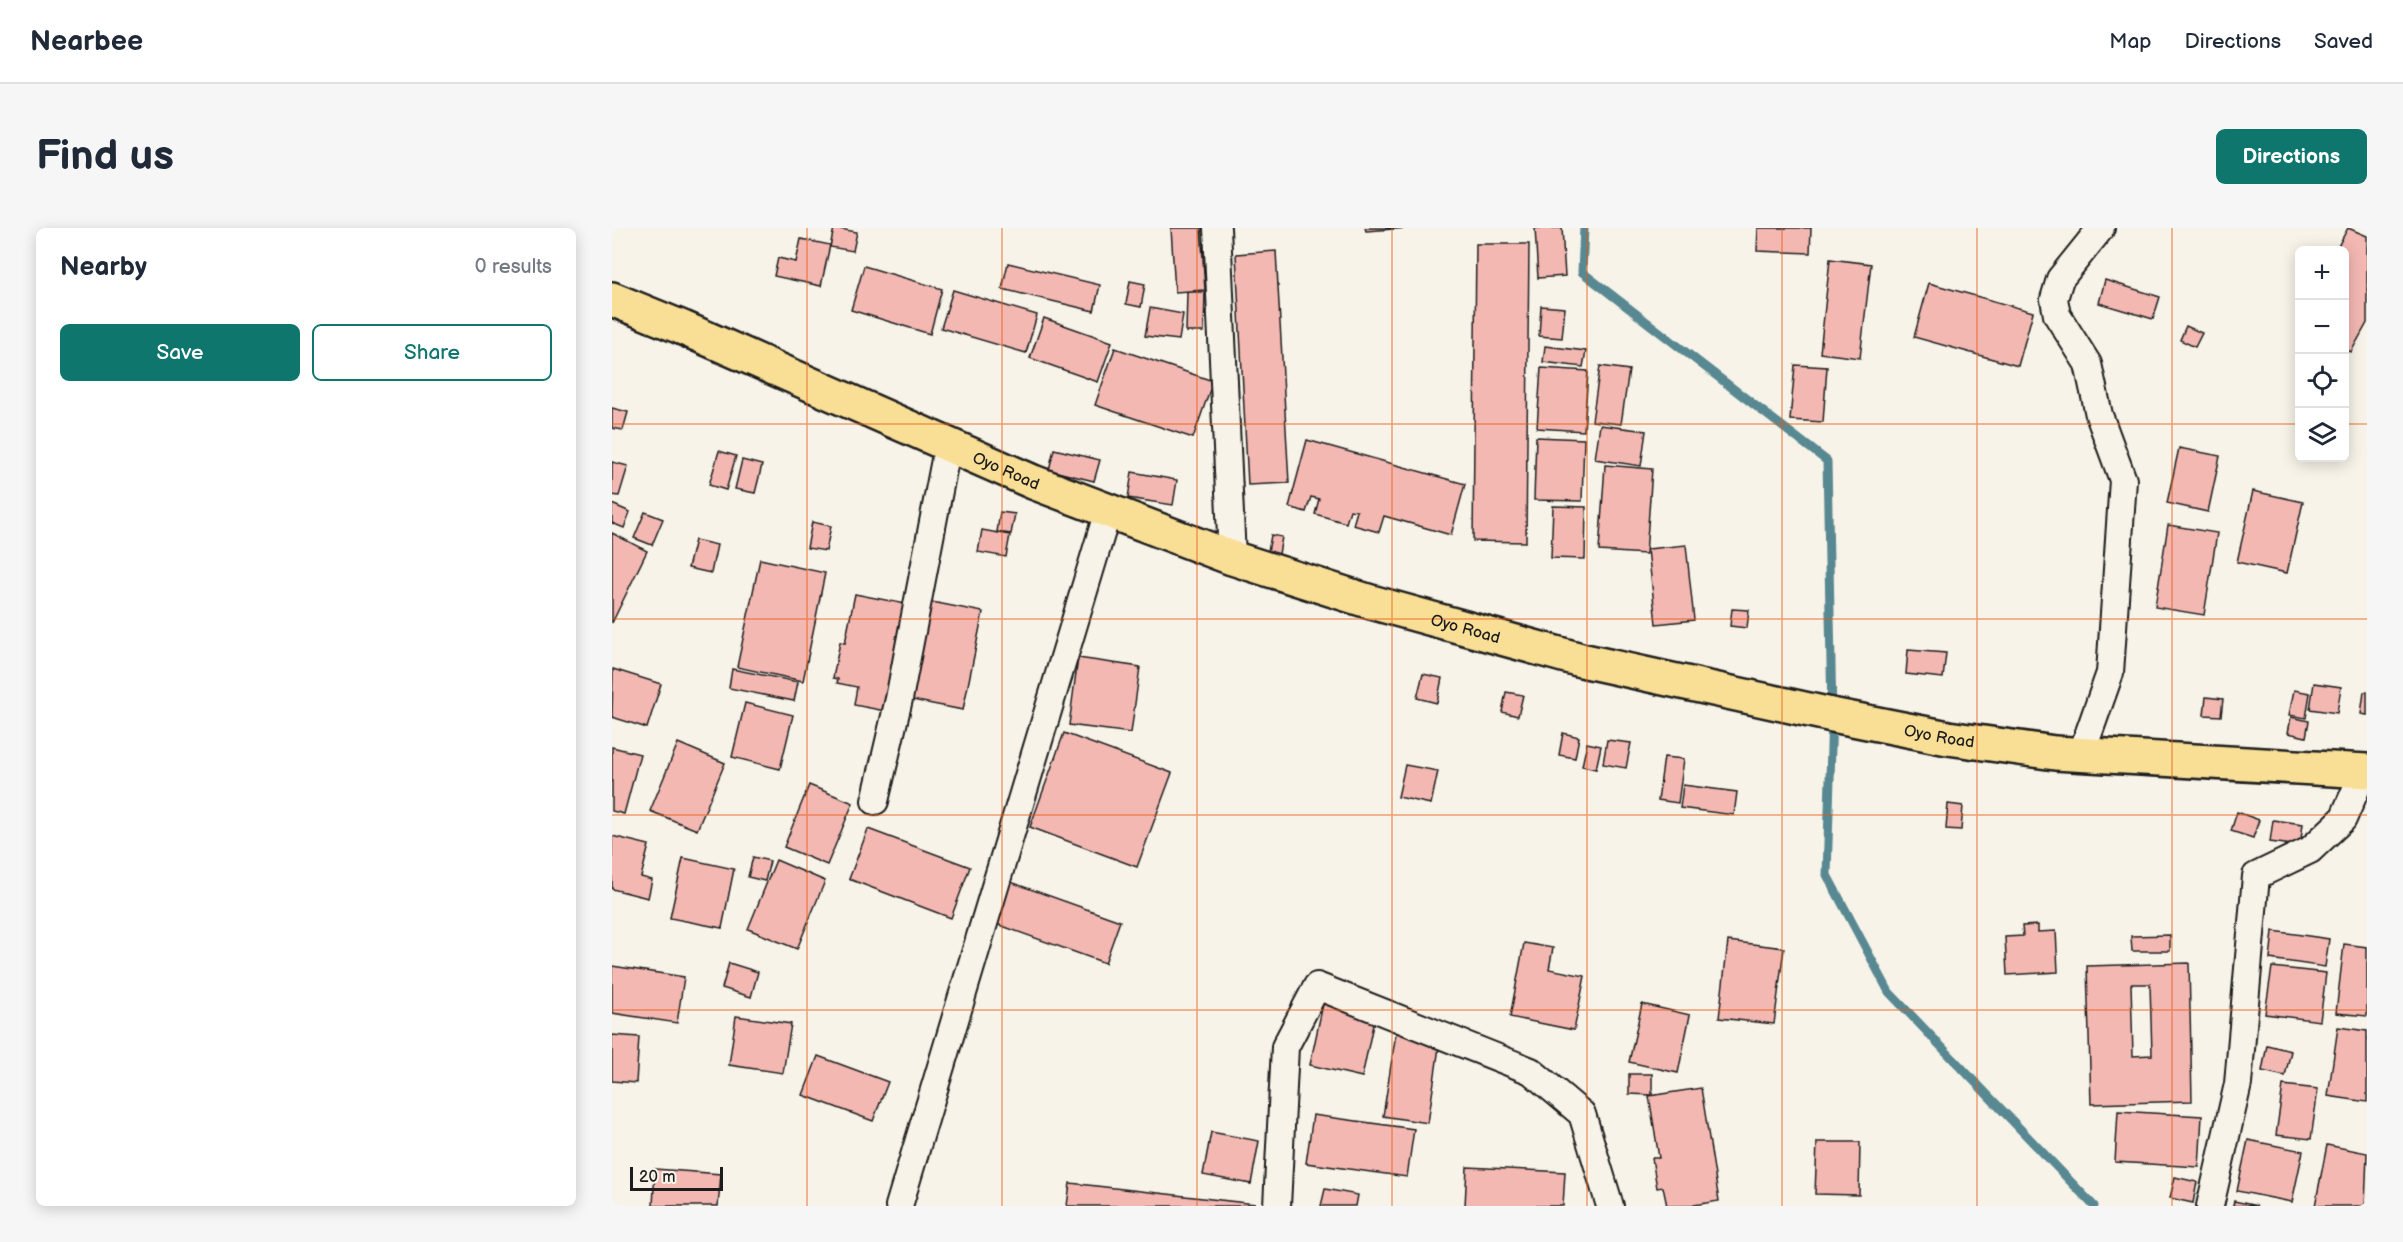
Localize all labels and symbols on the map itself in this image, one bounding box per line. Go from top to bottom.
street label: Oyo Road [969,449,1042,495]
street label: Oyo Road [1428,611,1502,648]
street label: Oyo Road [1902,721,1975,753]
scale bar [630,1164,723,1192]

